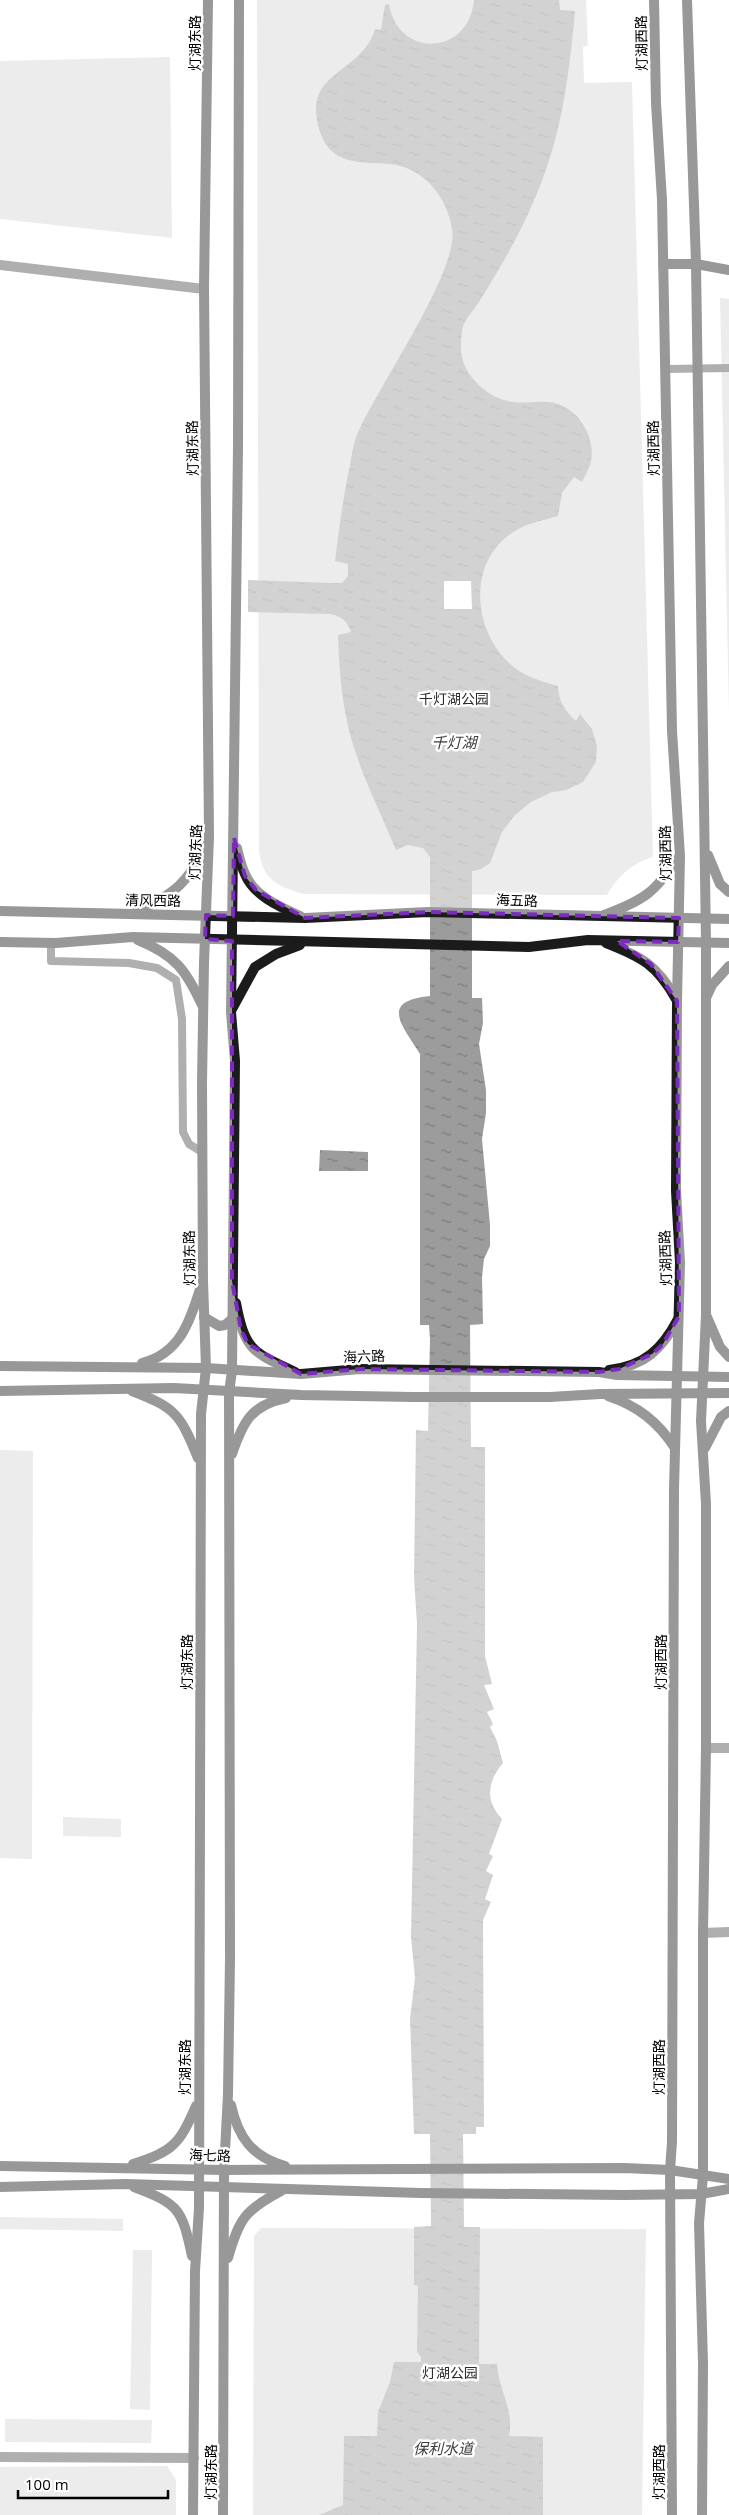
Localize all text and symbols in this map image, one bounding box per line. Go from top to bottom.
street label: 灯湖东路 [185,15,204,71]
street label: 灯湖西路 [631,15,651,71]
street label: 灯湖东路 [182,420,202,476]
street label: 灯湖西路 [643,420,663,476]
park label: 千灯湖公园 [419,689,489,708]
water label: 千灯湖 [431,732,478,752]
street label: 灯湖东路 [185,824,205,880]
street label: 灯湖西路 [655,825,675,881]
street label: 清风西路 [125,890,181,910]
street label: 海五路 [496,890,538,910]
street label: 灯湖东路 [179,1230,199,1286]
street label: 灯湖西路 [655,1230,675,1286]
street label: 海六路 [343,1346,385,1366]
street label: 灯湖东路 [177,1634,196,1690]
street label: 灯湖西路 [651,1634,670,1690]
street label: 灯湖东路 [175,2039,194,2095]
street label: 灯湖西路 [649,2039,668,2095]
street label: 海七路 [189,2145,231,2165]
park label: 灯湖公园 [422,2363,478,2382]
water label: 保利水道 [413,2438,475,2458]
street label: 灯湖东路 [201,2444,220,2500]
street label: 灯湖西路 [649,2444,668,2500]
scale bar [18,2468,168,2500]
text: 100 m [25,2474,69,2494]

